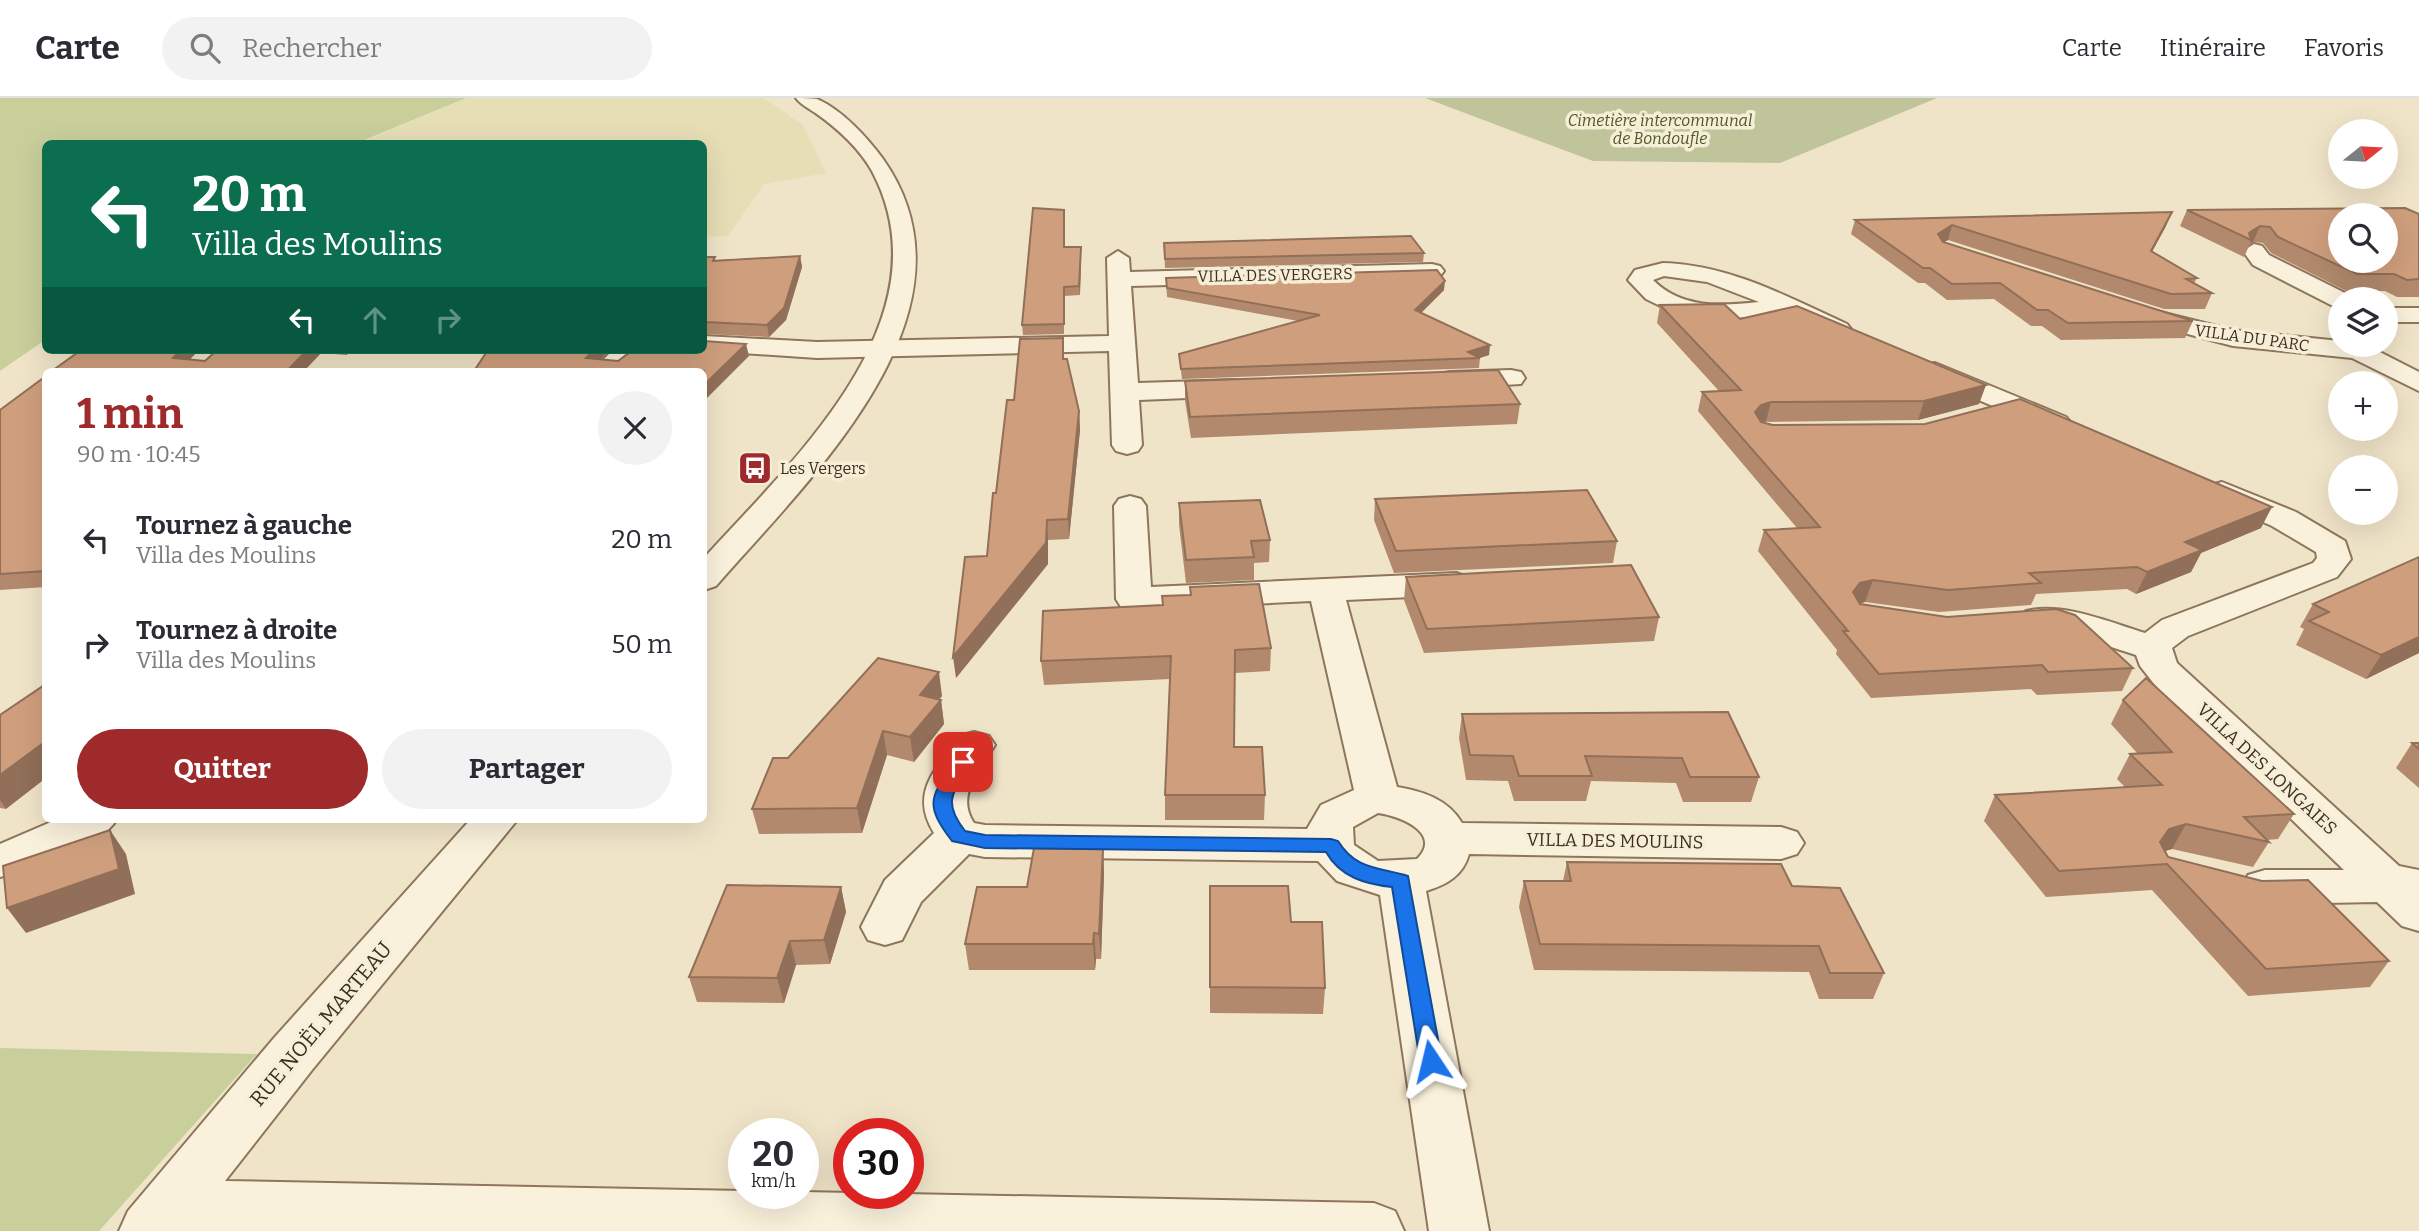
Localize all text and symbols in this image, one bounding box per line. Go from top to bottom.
search box [162,17,652,80]
text: Carte [35,28,120,68]
icon: search [186,29,224,67]
text: Rechercher [242,33,382,64]
text: Carte [2062,34,2122,62]
text: Itinéraire [2160,34,2266,62]
text: Favoris [2304,34,2384,62]
park label: Cimetière intercommunal de Bondoufle [1568,111,1752,148]
north arrow [2328,119,2398,189]
map controls [2328,119,2398,525]
text: 20 m [192,165,306,224]
icon: left [77,168,168,259]
button: search [2328,203,2398,273]
text: Villa des Moulins [192,225,443,263]
street label: VILLA DES VERGERS [1197,264,1353,286]
button: layers [2328,287,2398,357]
icon: left [283,301,321,339]
icon: ahead [356,301,394,339]
icon: right [429,301,467,339]
street label: VILLA DU PARC [2194,321,2310,355]
button: + [2328,371,2398,441]
text: 1 min [77,389,183,439]
button: close [598,391,672,465]
text: 90 m · 10:45 [77,440,200,468]
bus stop icon: Les Vergers [736,449,774,487]
button: − [2328,455,2398,525]
place label: Les Vergers [780,459,866,478]
text: Tournez à gauche [136,510,352,541]
icon: left [77,521,115,559]
text: 20 m [611,524,672,555]
text: Villa des Moulins [136,541,316,569]
text: Tournez à droite [136,615,337,646]
icon: right [77,626,115,664]
text: 50 m [611,629,672,660]
text: Villa des Moulins [136,646,316,674]
street label: VILLA DES LONGAIES [2192,698,2342,840]
button: Quitter [77,729,368,809]
button: Partager [382,729,672,809]
pin [933,732,993,792]
icon: arrive [944,743,982,781]
street label: VILLA DES MOULINS [1526,828,1704,854]
street label: RUE NOËL MARTEAU [244,936,398,1112]
position arrow [1394,1024,1468,1098]
speed limit sign: 30 [833,1118,924,1209]
text: 20 [753,1133,794,1175]
text: km/h [751,1170,796,1192]

